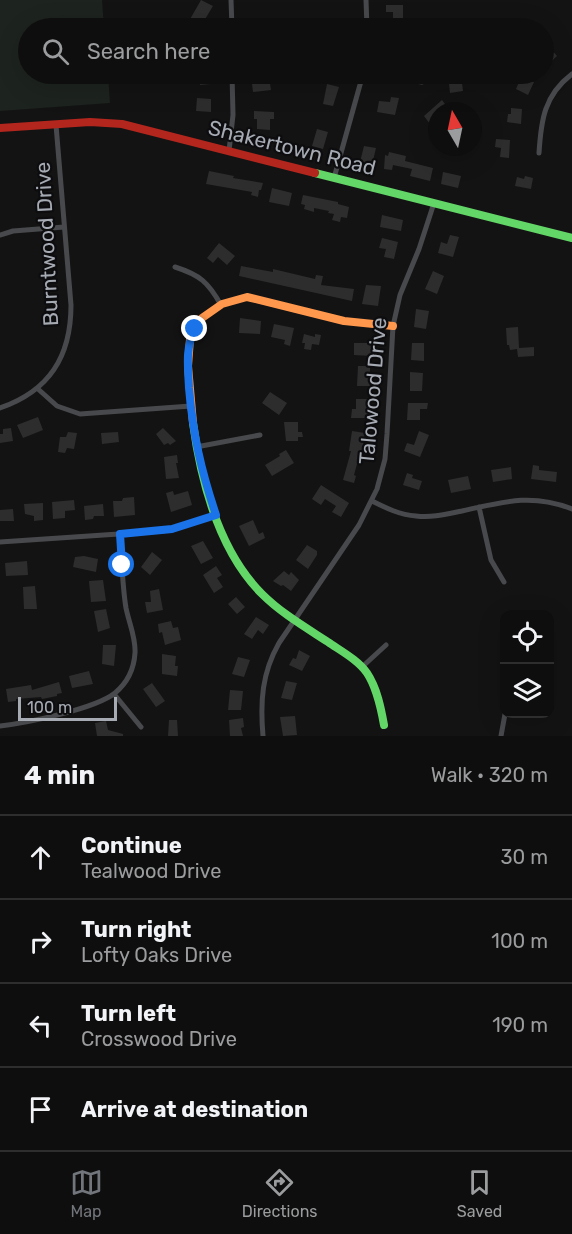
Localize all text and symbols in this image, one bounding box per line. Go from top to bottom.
search box [18,18,554,84]
icon: search [39,35,72,68]
text: Search here [87,38,210,65]
north arrow [428,102,482,156]
street label: Shakertown Road [206,115,379,180]
street label: Burntwood Drive [30,161,63,327]
route end [181,315,207,341]
street label: Talowood Drive [354,316,391,466]
route start [108,551,134,577]
map controls [500,610,554,718]
button: locate [500,610,554,664]
button: layers [500,664,554,718]
scale bar [18,694,117,722]
text: 100 m [27,698,72,717]
text: 4 min [24,760,95,791]
text: Walk · 320 m [431,763,548,787]
text: Continue [81,832,182,859]
icon: ahead [24,841,57,874]
text: 30 m [501,845,548,869]
text: Tealwood Drive [81,859,221,883]
text: Turn right [81,916,191,943]
icon: right [24,925,57,958]
text: 100 m [491,929,548,953]
text: Lofty Oaks Drive [81,943,232,967]
text: Turn left [81,1000,176,1027]
icon: left [24,1009,57,1042]
text: 190 m [492,1013,548,1037]
text: Crosswood Drive [81,1027,237,1051]
icon: arrive [24,1093,57,1126]
text: Arrive at destination [81,1096,308,1123]
tab: Map [70,1166,103,1221]
tab: Directions [242,1166,318,1221]
tab: Saved [457,1166,502,1221]

